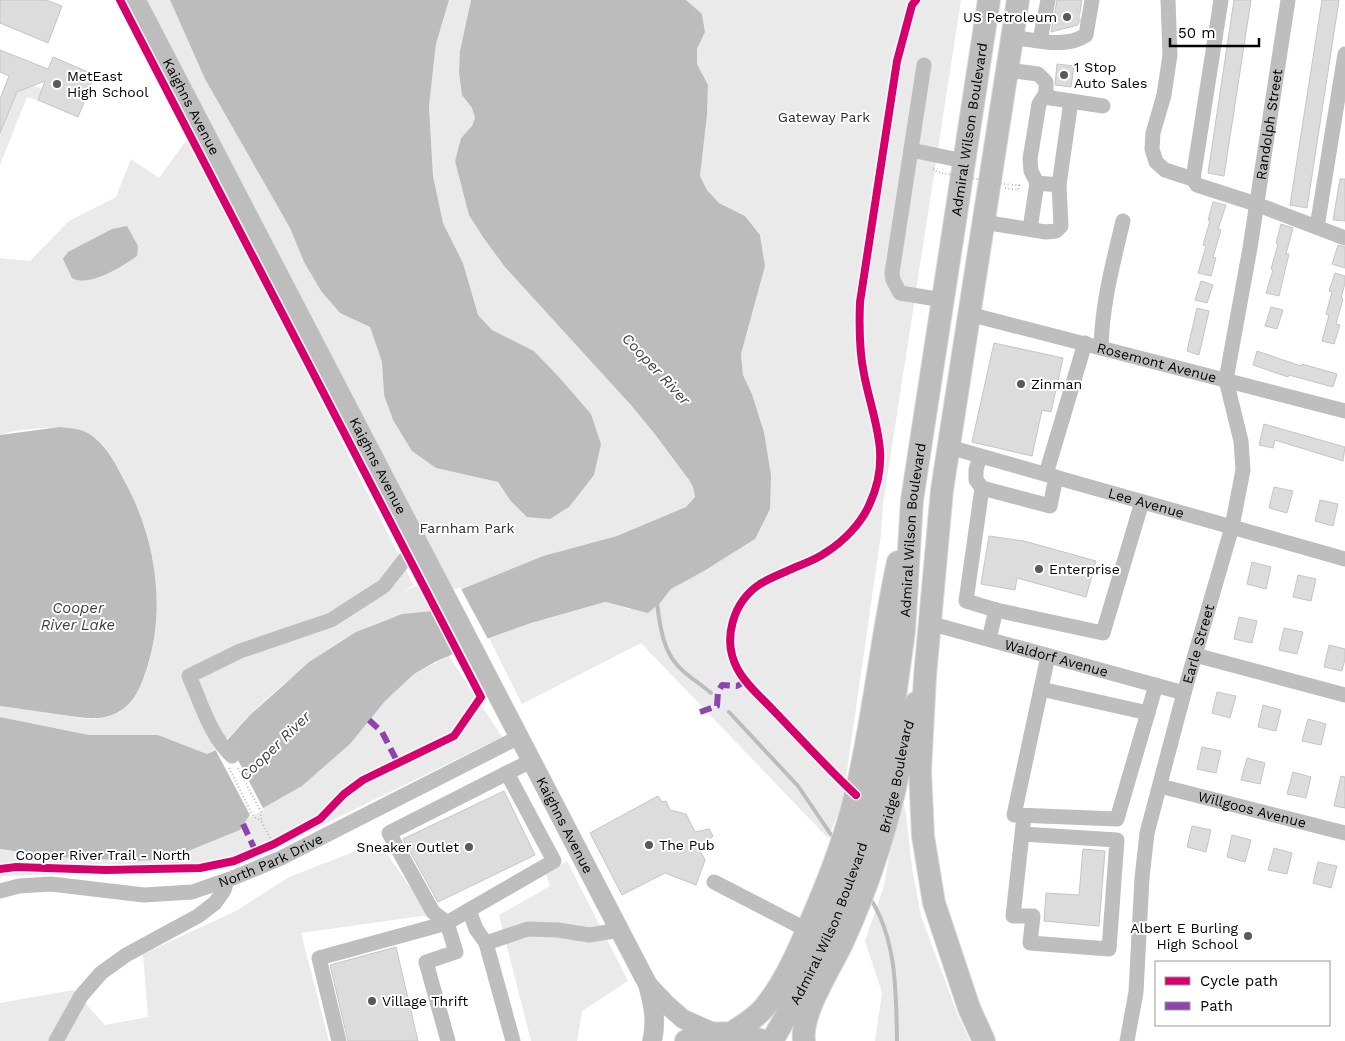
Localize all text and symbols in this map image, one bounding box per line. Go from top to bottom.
place label: US Petroleum [963,9,1057,25]
marker: US Petroleum [1061,11,1073,23]
scale bar [1170,15,1259,47]
text: 50 m [1178,24,1215,42]
street label: Admiral Wilson Boulevard [948,42,990,217]
street label: Kaighns Avenue [160,55,223,157]
place label: 1 Stop Auto Sales [1074,59,1147,91]
place label: MetEast High School [67,68,149,100]
street label: Randolph Street [1253,68,1285,181]
marker: 1 Stop Auto Sales [1058,69,1070,81]
marker: MetEast High School [51,78,63,90]
park label: Gateway Park [778,109,870,125]
water label: Cooper River [618,329,695,410]
street label: Rosemont Avenue [1095,339,1218,386]
place label: Zinman [1031,376,1082,392]
marker: Zinman [1015,378,1027,390]
street label: Kaighns Avenue [346,415,410,517]
street label: Admiral Wilson Boulevard [897,442,929,618]
street label: Lee Avenue [1107,484,1186,521]
park label: Farnham Park [420,520,515,536]
place label: Enterprise [1049,561,1120,577]
marker: Enterprise [1033,563,1045,575]
water label: Cooper River Lake [41,599,115,634]
street label: Earle Street [1179,602,1217,686]
street label: Waldorf Avenue [1003,636,1110,680]
water label: Cooper River [236,707,315,784]
street label: Bridge Boulevard [876,718,917,835]
street label: Kaighns Avenue [533,774,597,876]
street label: Willgoos Avenue [1196,788,1308,831]
street label: North Park Drive [216,830,325,890]
place label: The Pub [659,837,715,853]
place label: Sneaker Outlet [357,839,459,855]
marker: The Pub [643,839,655,851]
street label: Admiral Wilson Boulevard [787,840,870,1007]
marker: Sneaker Outlet [463,841,475,853]
street label: Cooper River Trail - North [15,847,191,863]
place label: Albert E Burling High School [1130,920,1239,952]
marker: Albert E Burling High School [1242,930,1254,942]
legend [1155,961,1330,1026]
text: Cycle path [1200,972,1278,990]
place label: Village Thrift [382,993,468,1009]
marker: Village Thrift [366,995,378,1007]
text: Path [1200,997,1233,1015]

